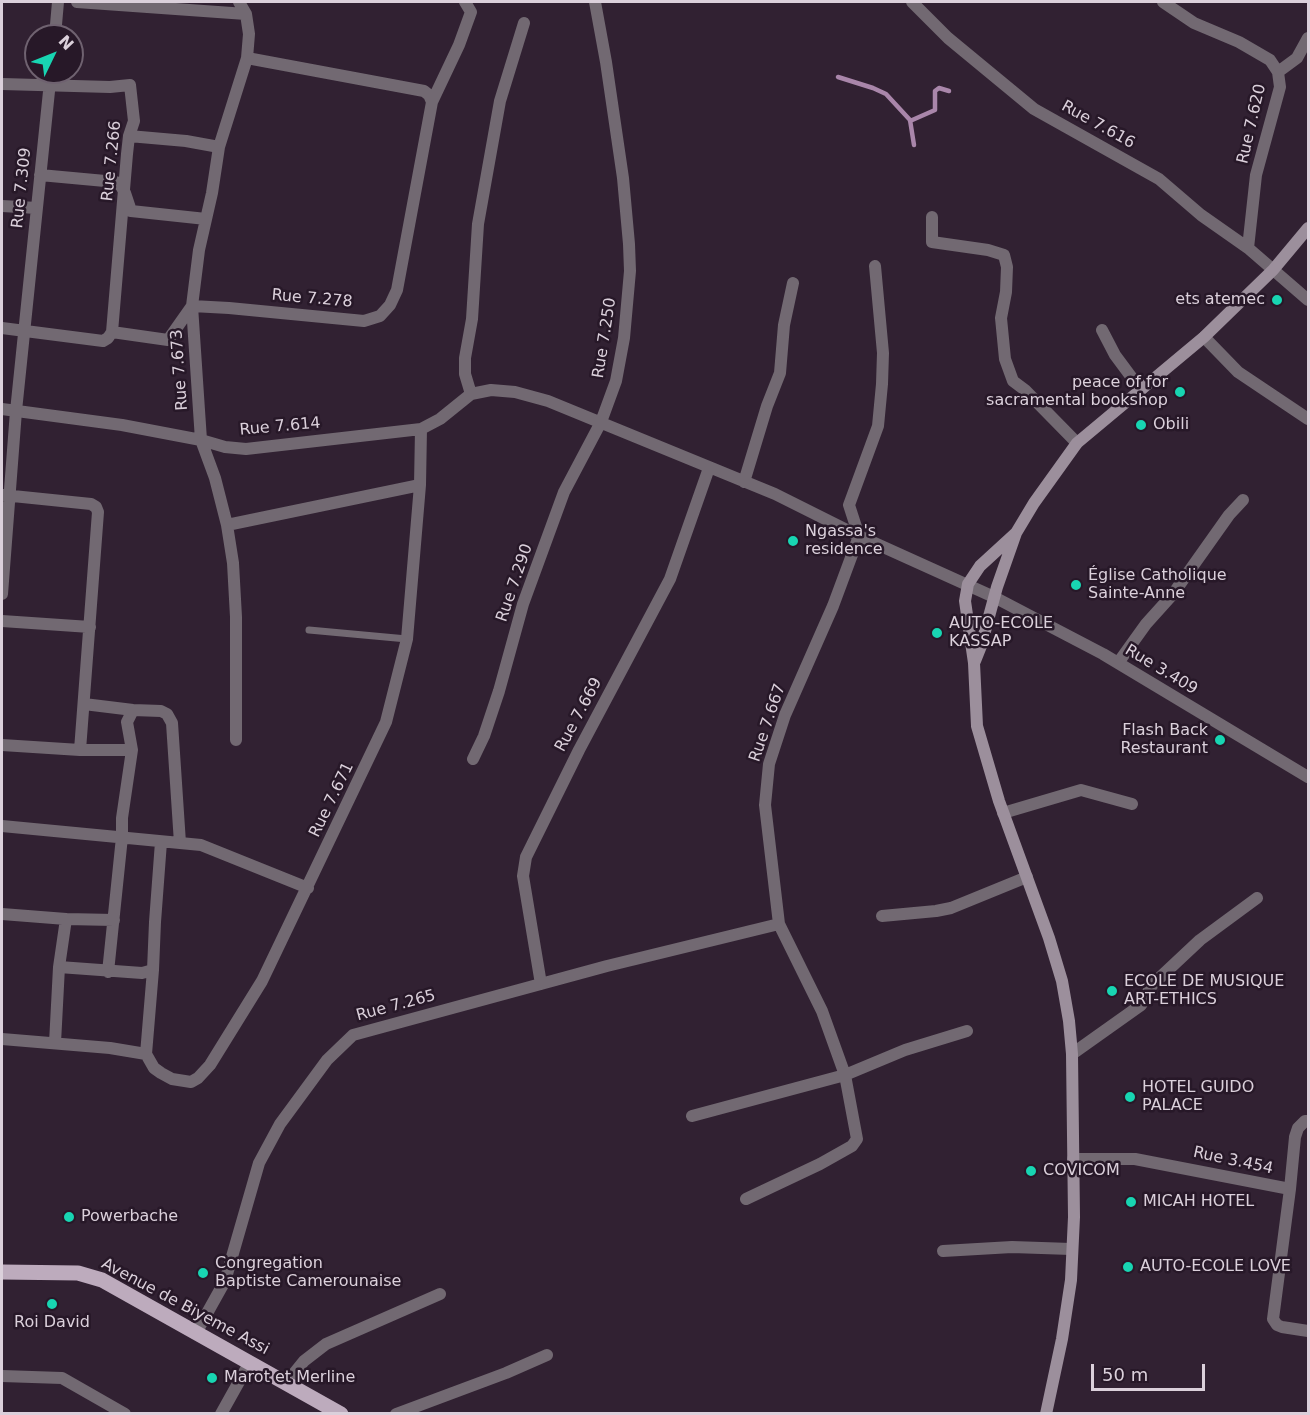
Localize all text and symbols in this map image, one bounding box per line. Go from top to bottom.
north arrow [24,24,84,84]
text: N [55,31,78,54]
street label: Rue 7.620 [1234,82,1270,166]
street label: Rue 7.616 [1058,97,1138,153]
street label: Rue 7.266 [98,120,126,202]
street label: Rue 7.309 [8,147,36,229]
street label: Rue 7.278 [271,286,353,312]
place label: ets atemec [1175,290,1265,310]
marker: ets atemec [1270,293,1284,307]
street label: Rue 7.250 [589,296,621,380]
street label: Rue 7.673 [168,329,192,411]
place label: peace of for sacramental bookshop [986,373,1168,411]
marker: peace of for sacramental bookshop [1173,385,1187,399]
street label: Rue 7.614 [239,414,321,440]
place label: Obili [1153,415,1189,435]
marker: Obili [1134,418,1148,432]
place label: Ngassa's residence [805,522,883,560]
marker: Ngassa's residence [786,534,800,548]
street label: Rue 7.290 [493,541,537,625]
place label: Église Catholique Sainte-Anne [1088,566,1227,604]
marker: Église Catholique Sainte-Anne [1069,578,1083,592]
place label: AUTO-ECOLE KASSAP [949,614,1053,652]
marker: AUTO-ECOLE KASSAP [930,626,944,640]
street label: Rue 3.409 [1121,641,1201,699]
street label: Rue 7.669 [551,675,607,755]
street label: Rue 7.667 [746,681,790,765]
place label: Flash Back Restaurant [1120,721,1208,759]
marker: Flash Back Restaurant [1213,733,1227,747]
street label: Rue 7.671 [306,759,358,841]
place label: ECOLE DE MUSIQUE ART-ETHICS [1124,972,1284,1010]
marker: ECOLE DE MUSIQUE ART-ETHICS [1105,984,1119,998]
street label: Rue 7.265 [354,986,438,1026]
place label: HOTEL GUIDO PALACE [1142,1078,1254,1116]
marker: HOTEL GUIDO PALACE [1123,1090,1137,1104]
street label: Rue 3.454 [1191,1143,1275,1179]
place label: COVICOM [1043,1161,1120,1181]
marker: COVICOM [1024,1164,1038,1178]
place label: MICAH HOTEL [1143,1192,1254,1212]
marker: MICAH HOTEL [1124,1195,1138,1209]
place label: Powerbache [81,1207,178,1227]
marker: Powerbache [62,1210,76,1224]
place label: Congregation Baptiste Camerounaise [215,1254,401,1292]
street label: Avenue de Biyeme Assi [98,1255,272,1359]
place label: AUTO-ECOLE LOVE [1140,1257,1291,1277]
marker: AUTO-ECOLE LOVE [1121,1260,1135,1274]
marker: Congregation Baptiste Camerounaise [196,1266,210,1280]
marker: Roi David [45,1297,59,1311]
place label: Roi David [14,1313,90,1333]
scale bar [1094,1352,1208,1390]
text: 50 m [1102,1364,1148,1385]
place label: Marot et Merline [224,1368,355,1388]
marker: Marot et Merline [205,1371,219,1385]

